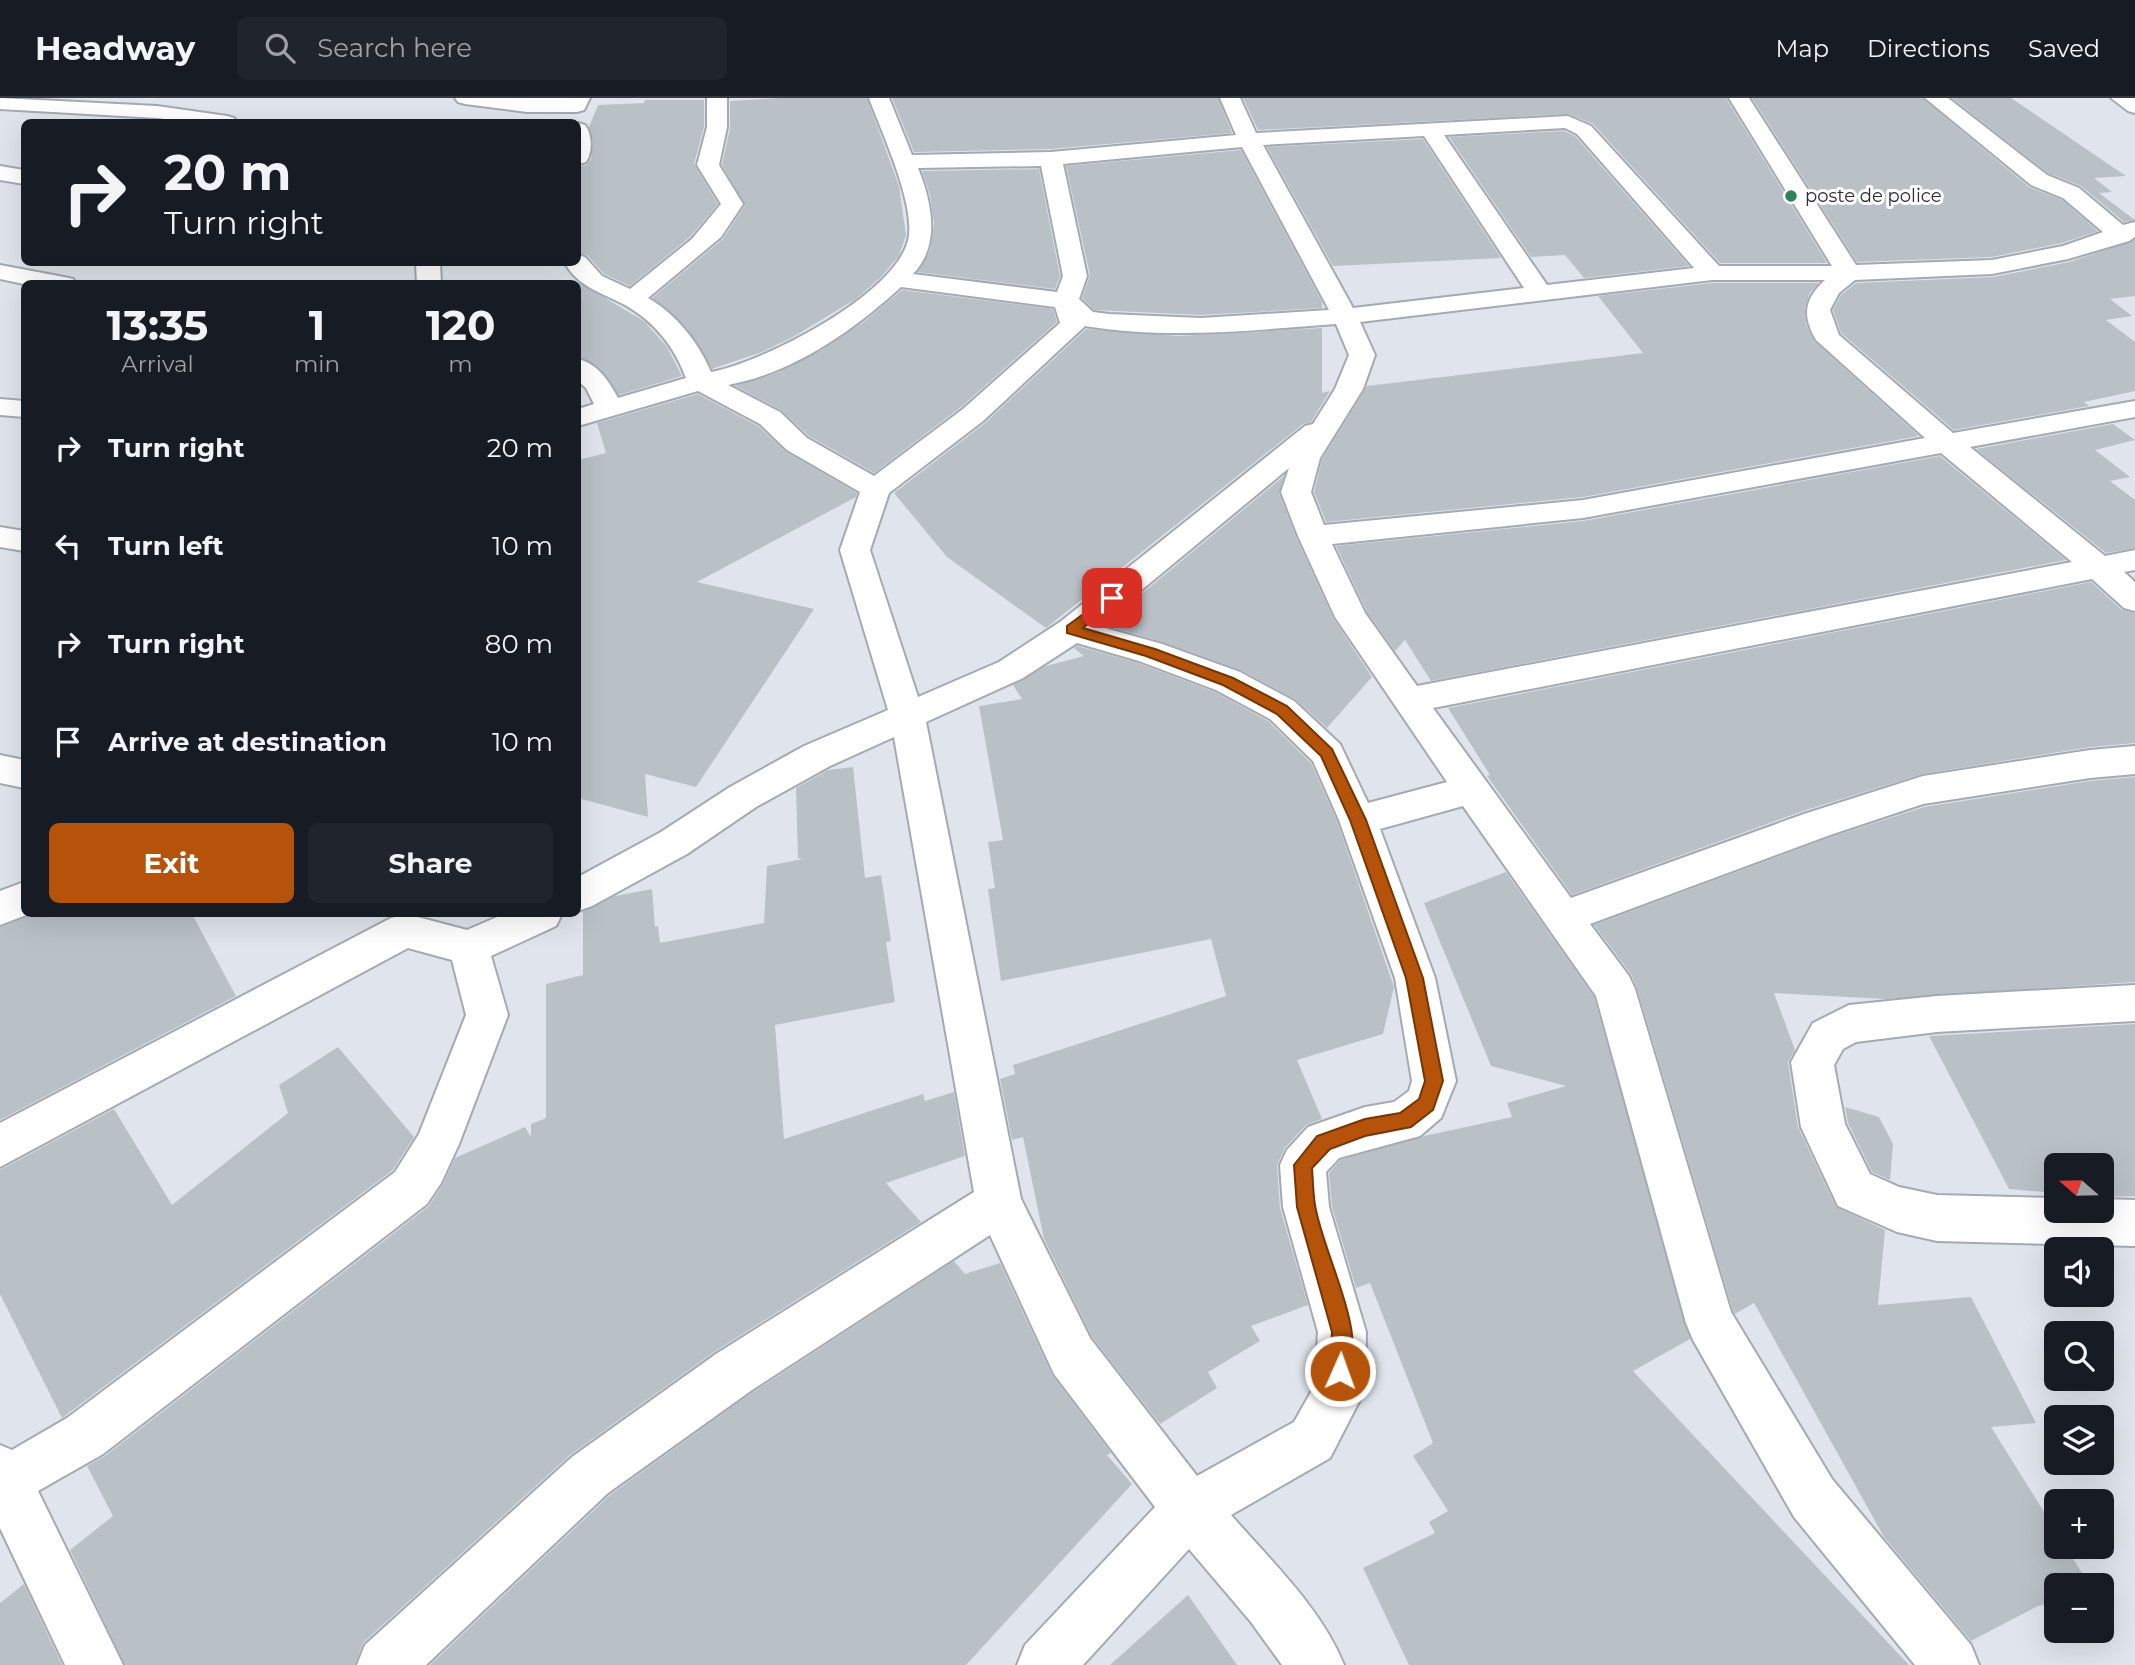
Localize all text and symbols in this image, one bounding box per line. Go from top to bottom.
search box [237,17,727,80]
text: Headway [35,28,195,68]
icon: search [261,29,299,67]
text: Search here [317,32,472,64]
text: Map [1776,34,1829,63]
text: Directions [1867,34,1990,63]
text: Saved [2028,34,2100,63]
text: 20 m [164,143,291,202]
icon: right [49,147,140,238]
place label: poste de police [1805,185,1942,207]
marker: poste de police [1783,188,1799,204]
text: Turn right [164,203,324,242]
text: 13:35 [107,299,208,351]
text: 1 [309,299,325,351]
text: 120 [426,299,495,351]
text: Arrival [121,350,194,378]
text: min [294,350,340,378]
text: m [448,350,473,378]
icon: right [49,429,87,467]
text: Turn right [108,432,244,464]
text: 20 m [487,432,553,464]
icon: left [49,527,87,565]
text: Turn left [108,530,224,562]
text: 10 m [492,530,553,562]
pin [1082,568,1142,628]
icon: arrive [1093,579,1131,617]
icon: right [49,625,87,663]
text: Turn right [108,628,244,660]
text: 80 m [485,628,553,660]
icon: arrive [49,723,87,761]
text: Arrive at destination [108,726,387,758]
text: 10 m [492,726,553,758]
button: Exit [49,823,294,903]
button: Share [308,823,553,903]
north arrow [2044,1153,2114,1223]
map controls [2044,1153,2114,1643]
button: sound [2044,1237,2114,1307]
button: search [2044,1321,2114,1391]
position arrow [1303,1334,1377,1408]
button: layers [2044,1405,2114,1475]
button: + [2044,1489,2114,1559]
button: − [2044,1573,2114,1643]

